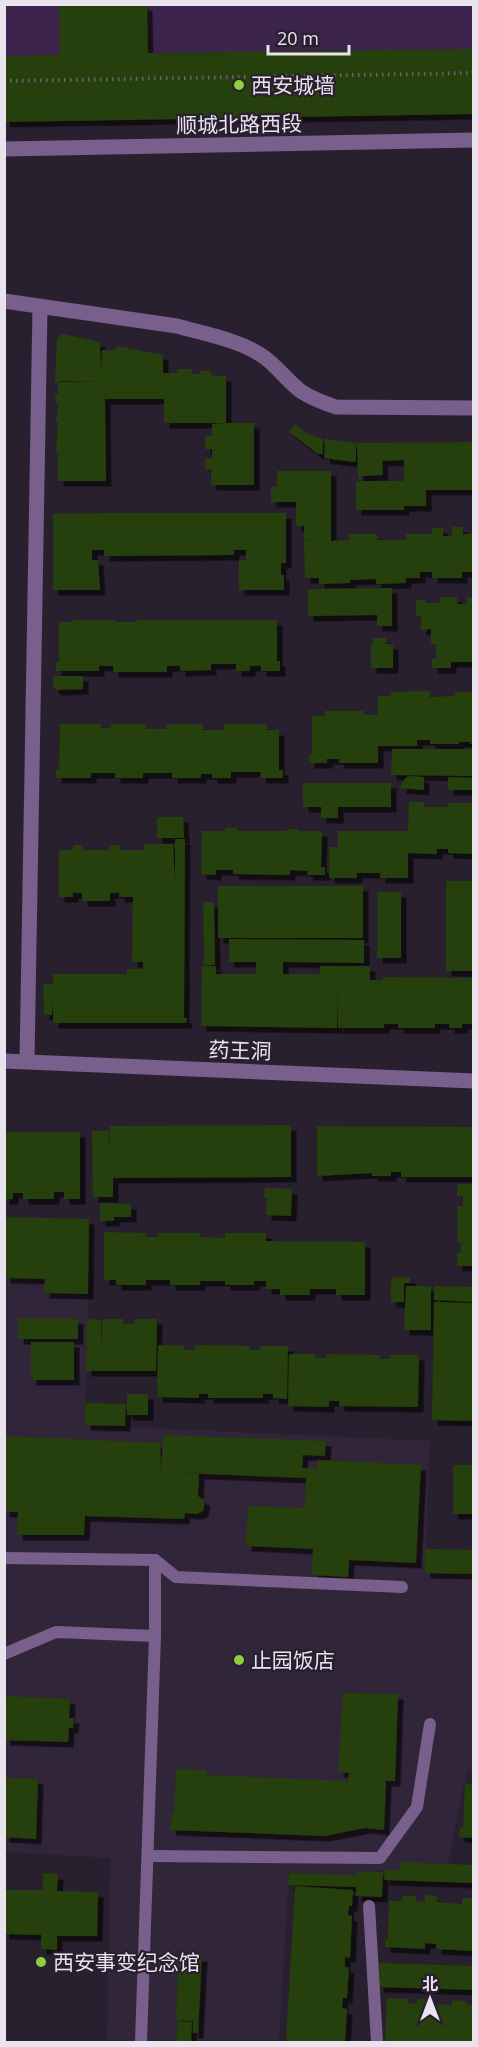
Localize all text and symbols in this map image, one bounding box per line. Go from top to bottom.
scale bar [268,18,349,56]
text: 20 m [277,26,319,50]
place label: 西安城墙 [251,71,335,99]
marker: 西安城墙 [232,78,246,92]
street label: 顺城北路西段 [176,109,302,139]
street label: 药王洞 [208,1035,272,1065]
place label: 止园饭店 [251,1646,335,1674]
marker: 止园饭店 [232,1653,246,1667]
place label: 西安事变纪念馆 [53,1948,200,1976]
marker: 西安事变纪念馆 [34,1955,48,1969]
north arrow [400,1969,460,2029]
text: 北 [422,1973,438,1995]

